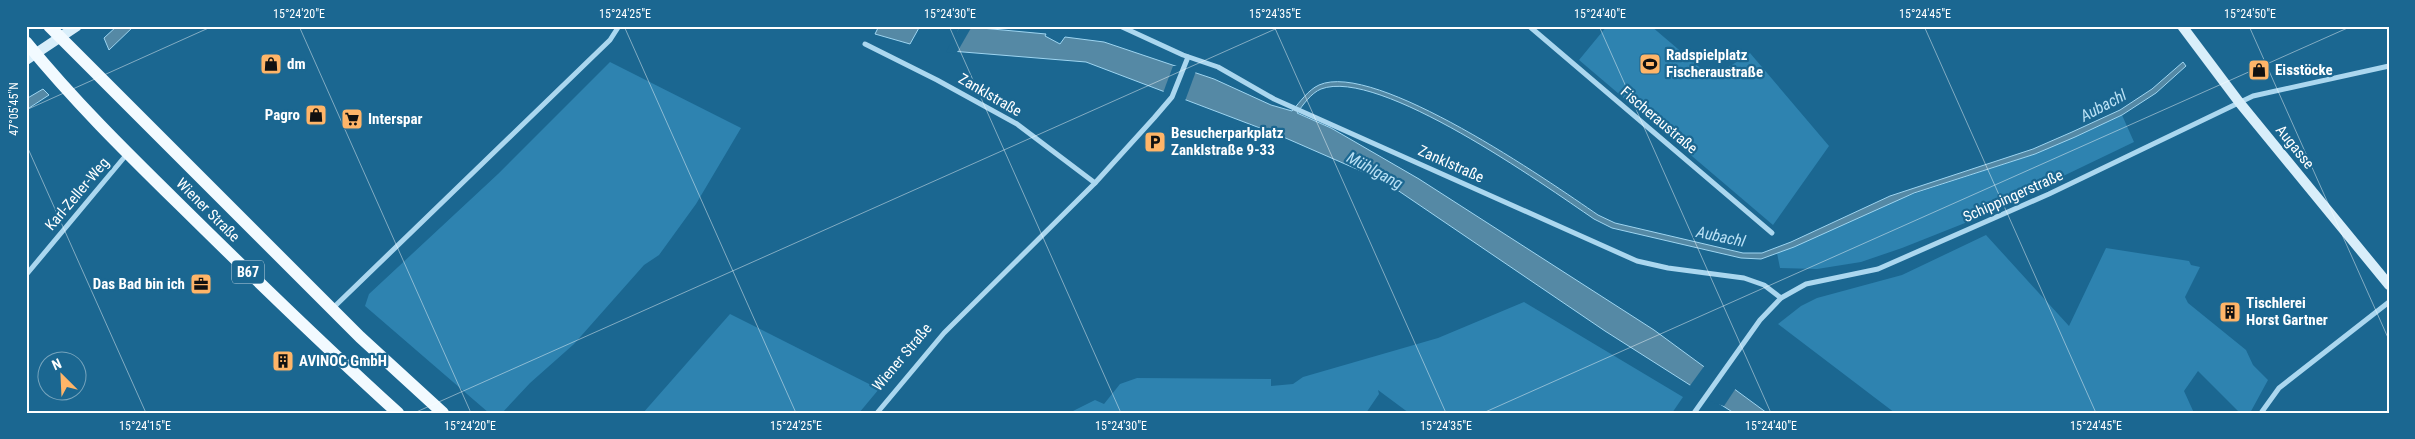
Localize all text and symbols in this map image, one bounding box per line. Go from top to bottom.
text: 15°24'20"E [273,7,325,21]
text: 15°24'25"E [599,7,651,21]
text: 15°24'30"E [924,7,976,21]
text: 15°24'35"E [1249,7,1301,21]
text: 15°24'40"E [1574,7,1626,21]
text: 15°24'45"E [1899,7,1951,21]
text: 15°24'50"E [2224,7,2276,21]
place label: Radspielplatz Fischeraustraße [1666,46,1763,81]
shop icon: dm [259,52,283,76]
sports icon: Radspielplatz Fischeraustraße [1638,52,1662,76]
place label: dm [287,55,306,73]
shop icon: Eisstöcke [2247,58,2271,82]
place label: Eisstöcke [2275,61,2333,79]
street label: Zanklstraße [955,70,1025,120]
text: 47°05'45"N [7,82,21,136]
street label: Fischeraustraße [1617,83,1701,157]
water label: Aubachl [2076,85,2130,126]
shop icon: Pagro [304,103,328,127]
place label: Pagro [265,106,300,124]
supermarket icon: Interspar [340,107,364,131]
place label: Interspar [368,110,422,128]
street label: Augasse [2272,121,2318,173]
place label: Besucherparkplatz Zanklstraße 9-33 [1171,124,1284,159]
parking icon: Besucherparkplatz Zanklstraße 9-33 [1143,130,1167,154]
street label: Zanklstraße [1415,142,1487,186]
water label: Mühlgang [1344,148,1406,193]
street label: Karl-Zeller-Weg [41,154,113,234]
street label: Schippingerstraße [1960,166,2066,226]
street label: Wiener Straße [172,174,244,246]
water label: Aubachl [1694,222,1748,251]
road number: B67 [232,260,264,284]
office icon: Das Bad bin ich [189,272,213,296]
place label: Das Bad bin ich [93,275,185,293]
place label: Tischlerei Horst Gartner [2246,294,2328,329]
building icon: Tischlerei Horst Gartner [2218,300,2242,324]
street label: Wiener Straße [869,320,935,394]
building icon: AVINOC GmbH [271,349,295,373]
north arrow [38,352,88,402]
place label: AVINOC GmbH [299,352,387,370]
text: N [50,355,64,373]
text: 15°24'15"E [119,419,171,433]
text: 15°24'20"E [444,419,496,433]
text: 15°24'25"E [770,419,822,433]
text: 15°24'30"E [1095,419,1147,433]
text: 15°24'35"E [1420,419,1472,433]
text: 15°24'40"E [1745,419,1797,433]
text: 15°24'45"E [2070,419,2122,433]

